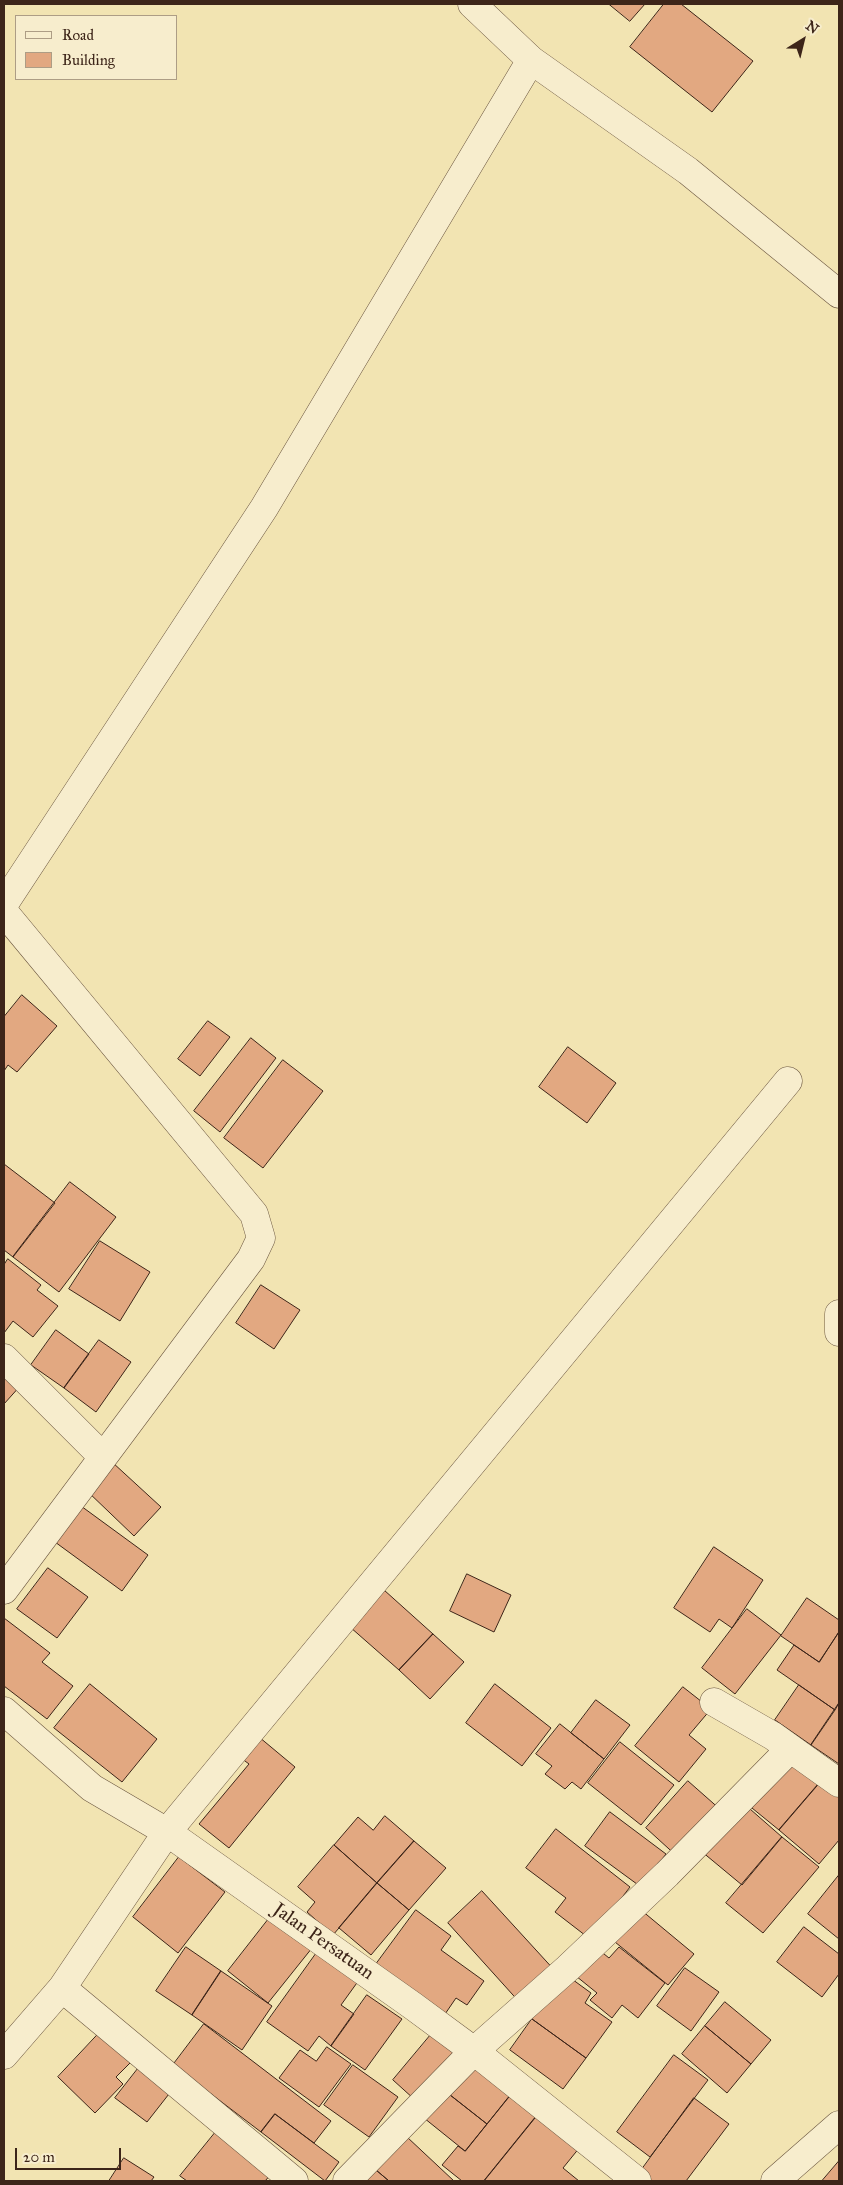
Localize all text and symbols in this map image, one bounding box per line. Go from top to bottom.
legend [15,15,178,80]
north arrow [778,15,828,65]
text: N [802,17,822,38]
text: Road [62,26,94,44]
text: Building [62,51,115,69]
street label: Jalan Persatuan [268,1899,378,1985]
scale bar [18,2138,124,2170]
text: 20 m [23,2148,55,2166]

